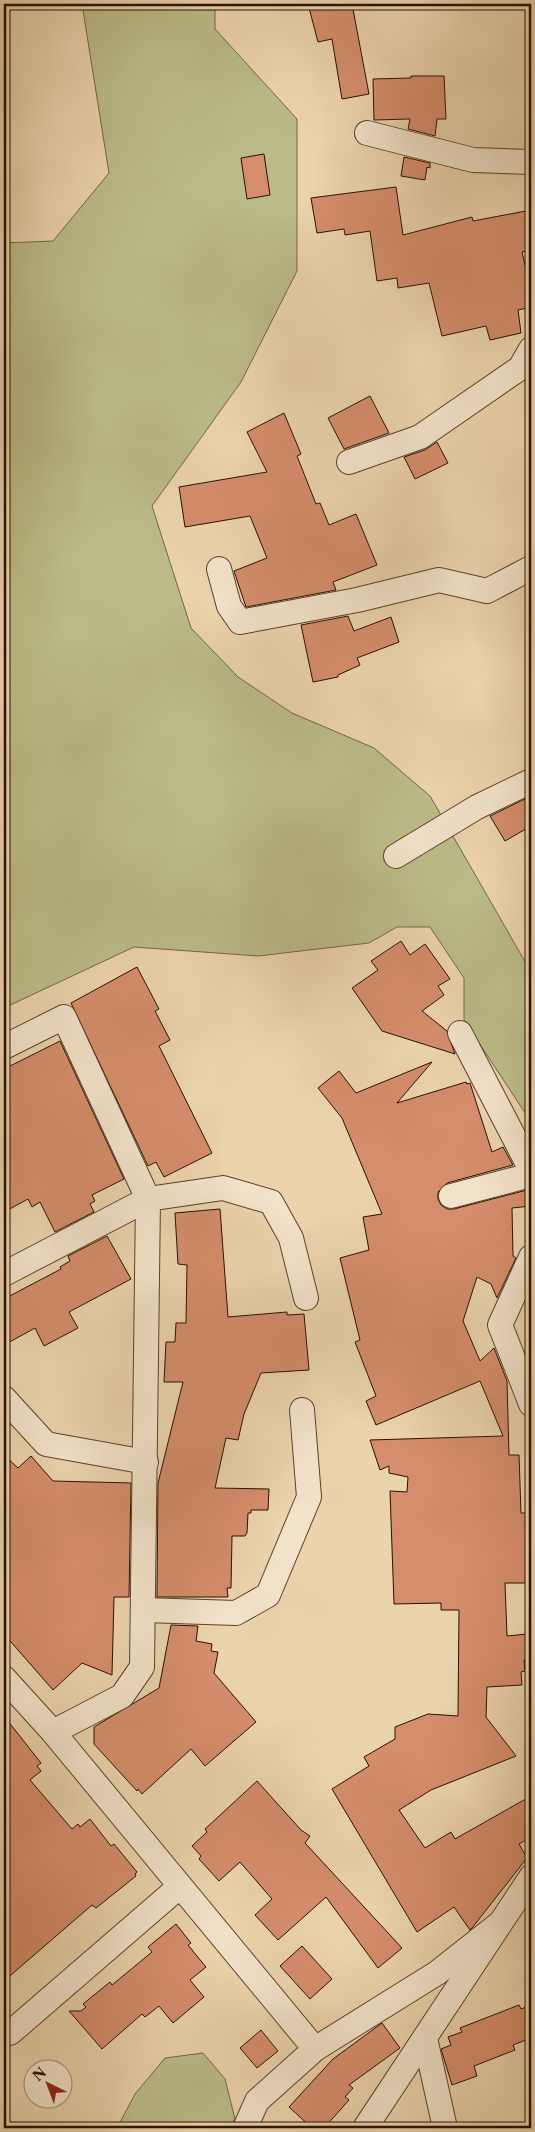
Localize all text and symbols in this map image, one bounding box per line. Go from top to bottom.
north arrow [22,2060,72,2110]
text: N [29,2064,50,2085]

